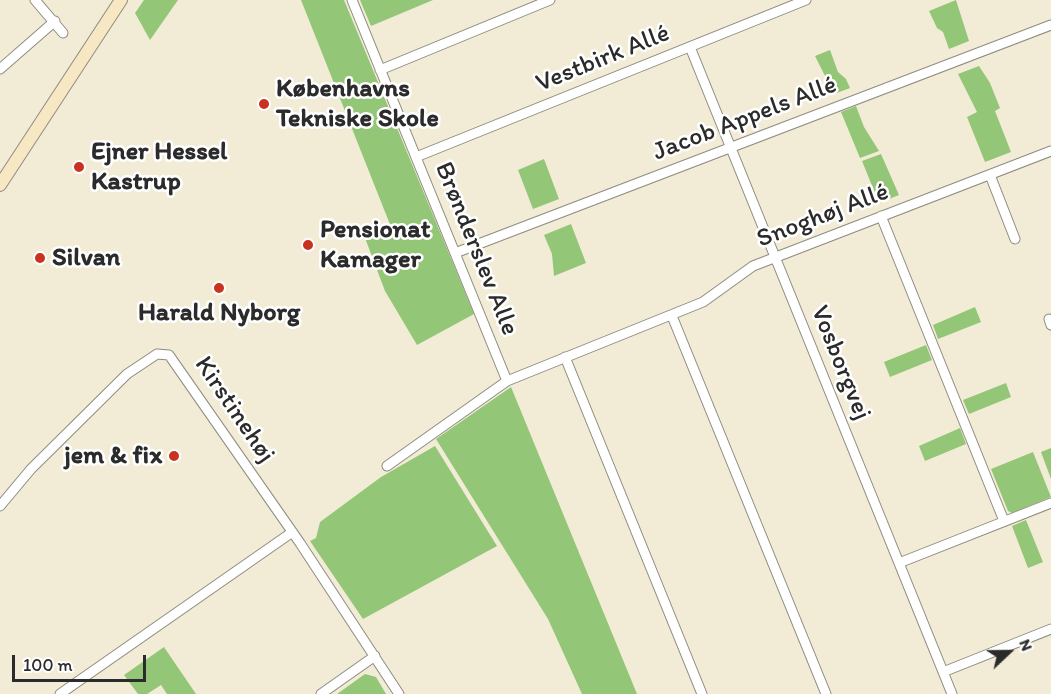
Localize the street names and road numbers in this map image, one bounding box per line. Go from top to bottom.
street label: Vestbirk Allé [532,18,674,100]
street label: Jacob Appels Allé [649,70,841,168]
street label: Brønderslev Alle [427,158,525,340]
street label: Snoghøj Allé [753,177,893,255]
street label: Vosborgvej [803,301,877,425]
street label: Kirstinehøj [187,351,281,469]

